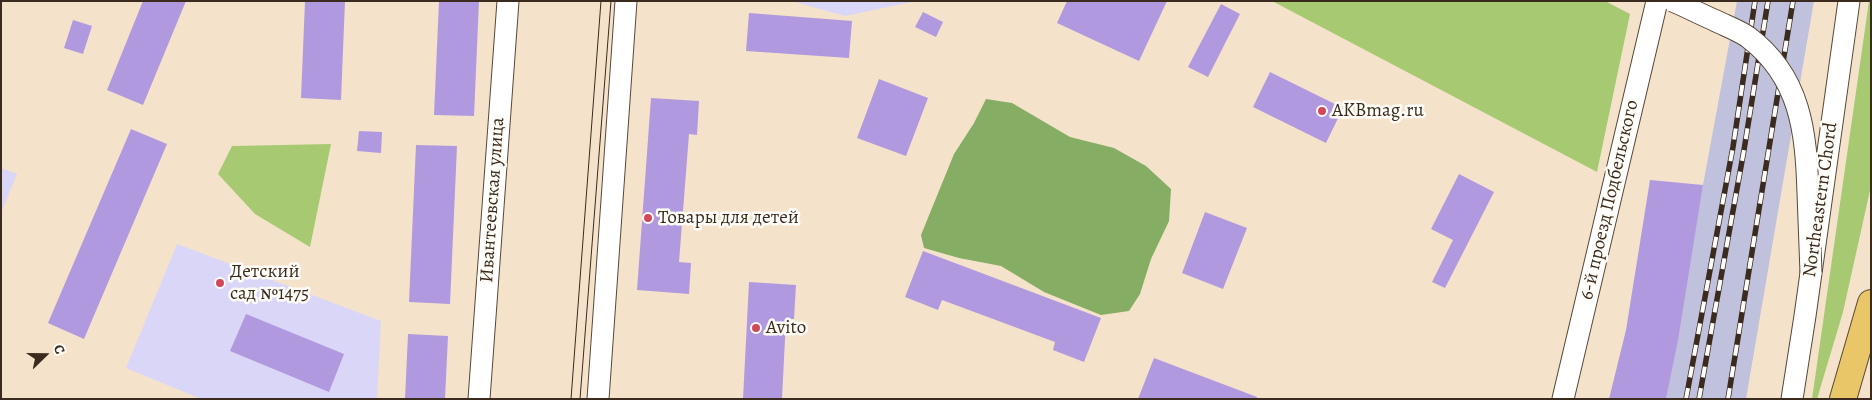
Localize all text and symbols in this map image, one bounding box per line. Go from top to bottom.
street label: 6-й проезд Подбельского [1576,98,1644,302]
place label: AKBmag.ru [1332,100,1424,122]
marker: AKBmag.ru [1316,105,1328,117]
street label: Ивантеевская улица [476,117,510,283]
street label: Northeastern Chord [1799,121,1843,279]
place label: Товары для детей [658,207,799,229]
marker: Товары для детей [642,212,654,224]
place label: Детский сад №1475 [230,261,309,305]
marker: Детский сад №1475 [214,277,226,289]
place label: Avito [766,317,806,339]
marker: Avito [750,322,762,334]
north arrow [20,330,70,380]
text: С [49,342,70,357]

